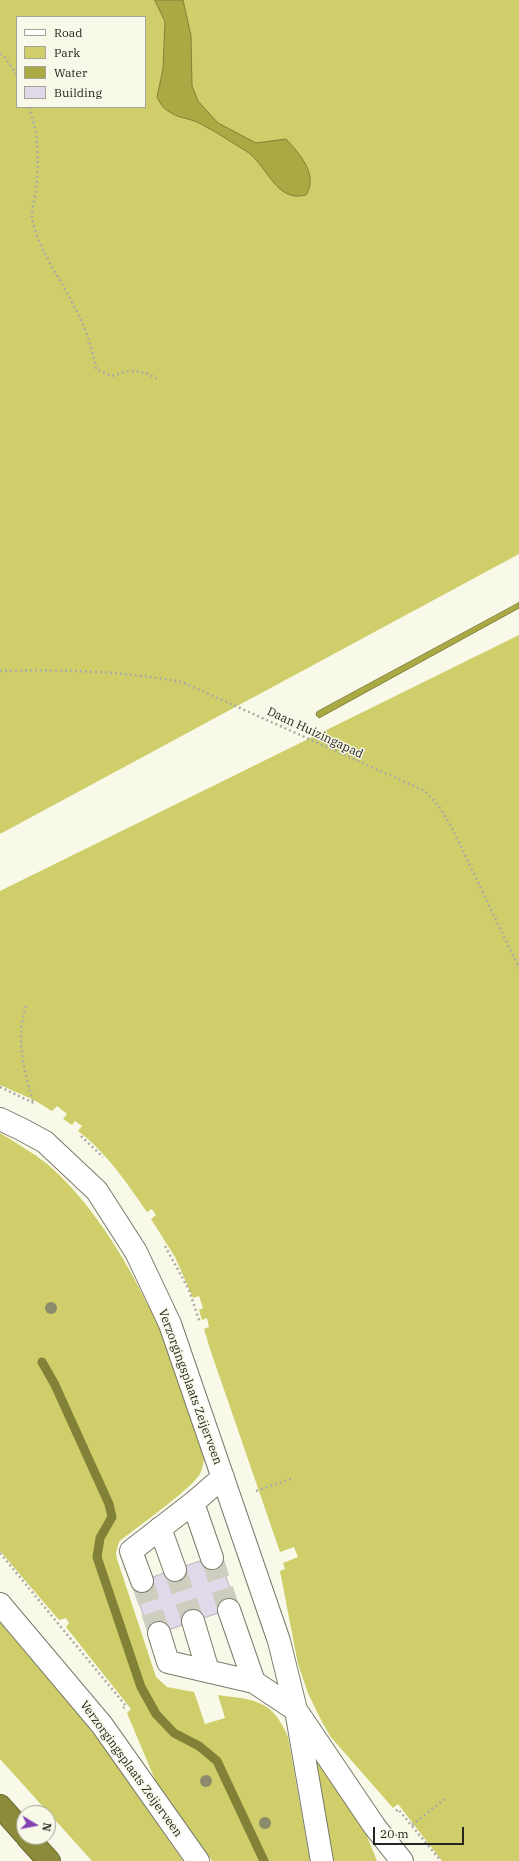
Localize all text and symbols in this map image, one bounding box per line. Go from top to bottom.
legend [16,16,146,108]
text: Road [54,25,83,40]
text: Park [54,45,80,60]
text: Water [54,65,87,80]
text: Building [54,85,102,100]
street label: Daan Huizingapad [265,704,365,762]
street label: Verzorgingsplaats Zeijerveen [155,1307,225,1467]
street label: Verzorgingsplaats Zeijerveen [77,1698,185,1840]
north arrow [16,1805,56,1845]
scale bar [375,1819,466,1845]
text: N [39,1821,54,1832]
text: 20 m [380,1826,409,1841]

